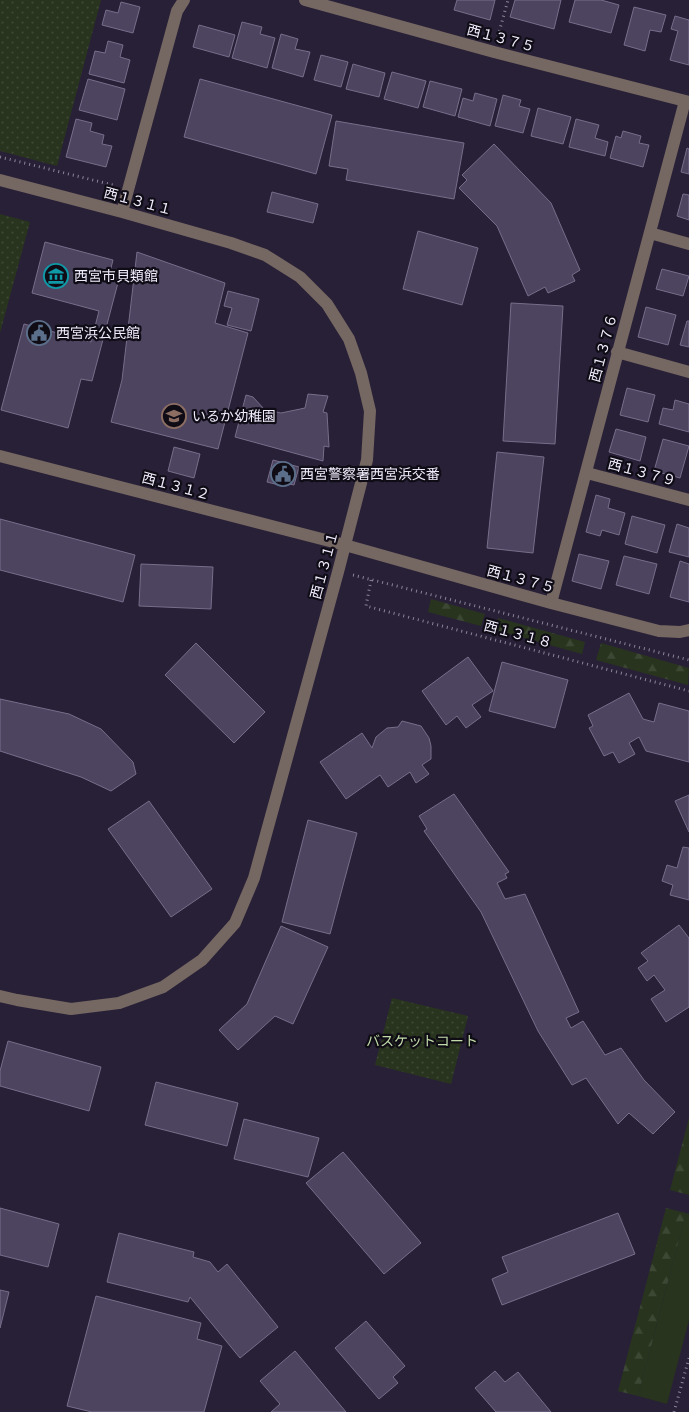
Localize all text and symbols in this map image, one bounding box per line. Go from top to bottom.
street label: 西１３７５ [465,21,537,56]
street label: 西１３１１ [102,184,174,219]
museum icon: 西宮市貝類館 [43,263,69,289]
place label: 西宮市貝類館 [74,268,158,285]
street label: 西１３７６ [586,312,621,384]
public building icon: 西宮浜公民館 [26,320,52,346]
place label: 西宮浜公民館 [56,325,140,342]
school or university icon: いるか幼稚園 [161,403,187,429]
place label: いるか幼稚園 [192,408,276,425]
street label: 西１３７９ [606,455,678,490]
public building icon: 西宮警察署西宮浜交番 [270,461,296,487]
place label: 西宮警察署西宮浜交番 [300,466,440,483]
street label: 西１３１２ [140,469,212,504]
street label: 西１３１１ [307,529,342,601]
street label: 西１３７５ [485,562,557,597]
street label: 西１３１８ [482,617,554,652]
park label: バスケットコート [366,1033,478,1050]

